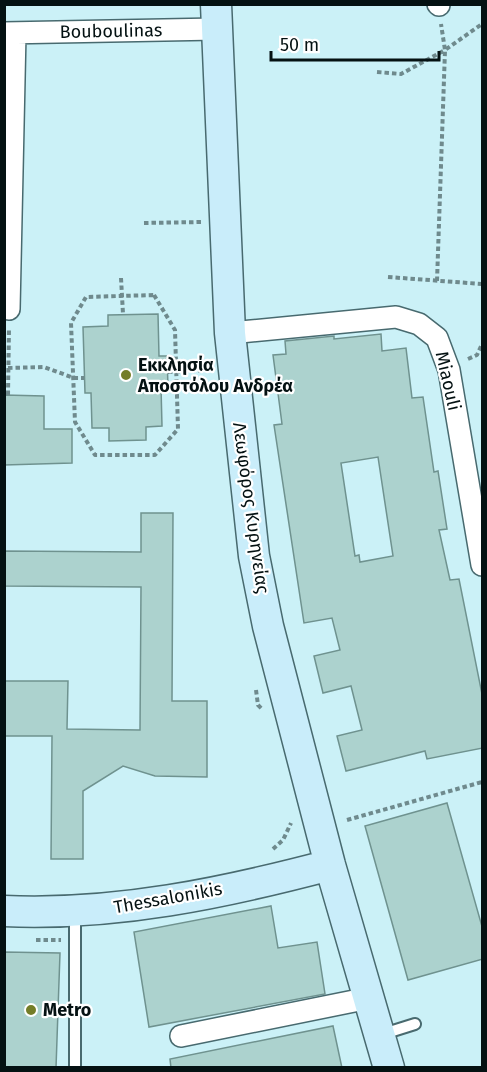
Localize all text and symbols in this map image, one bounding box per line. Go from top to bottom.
street label: Bouboulinas [60,19,162,43]
scale bar [271,24,439,62]
text: 50 m [280,34,319,56]
street label: Miaouli [431,349,465,413]
place label: Εκκλησία Αποστόλου Ανδρέα [137,354,293,397]
marker: Εκκλησία Αποστόλου Ανδρέα [119,368,133,382]
street label: Λεωφόρος Κυρηνείας [228,421,274,596]
street label: Thessalonikis [112,878,224,918]
place label: Metro [43,999,91,1021]
marker: Metro [24,1003,38,1017]

